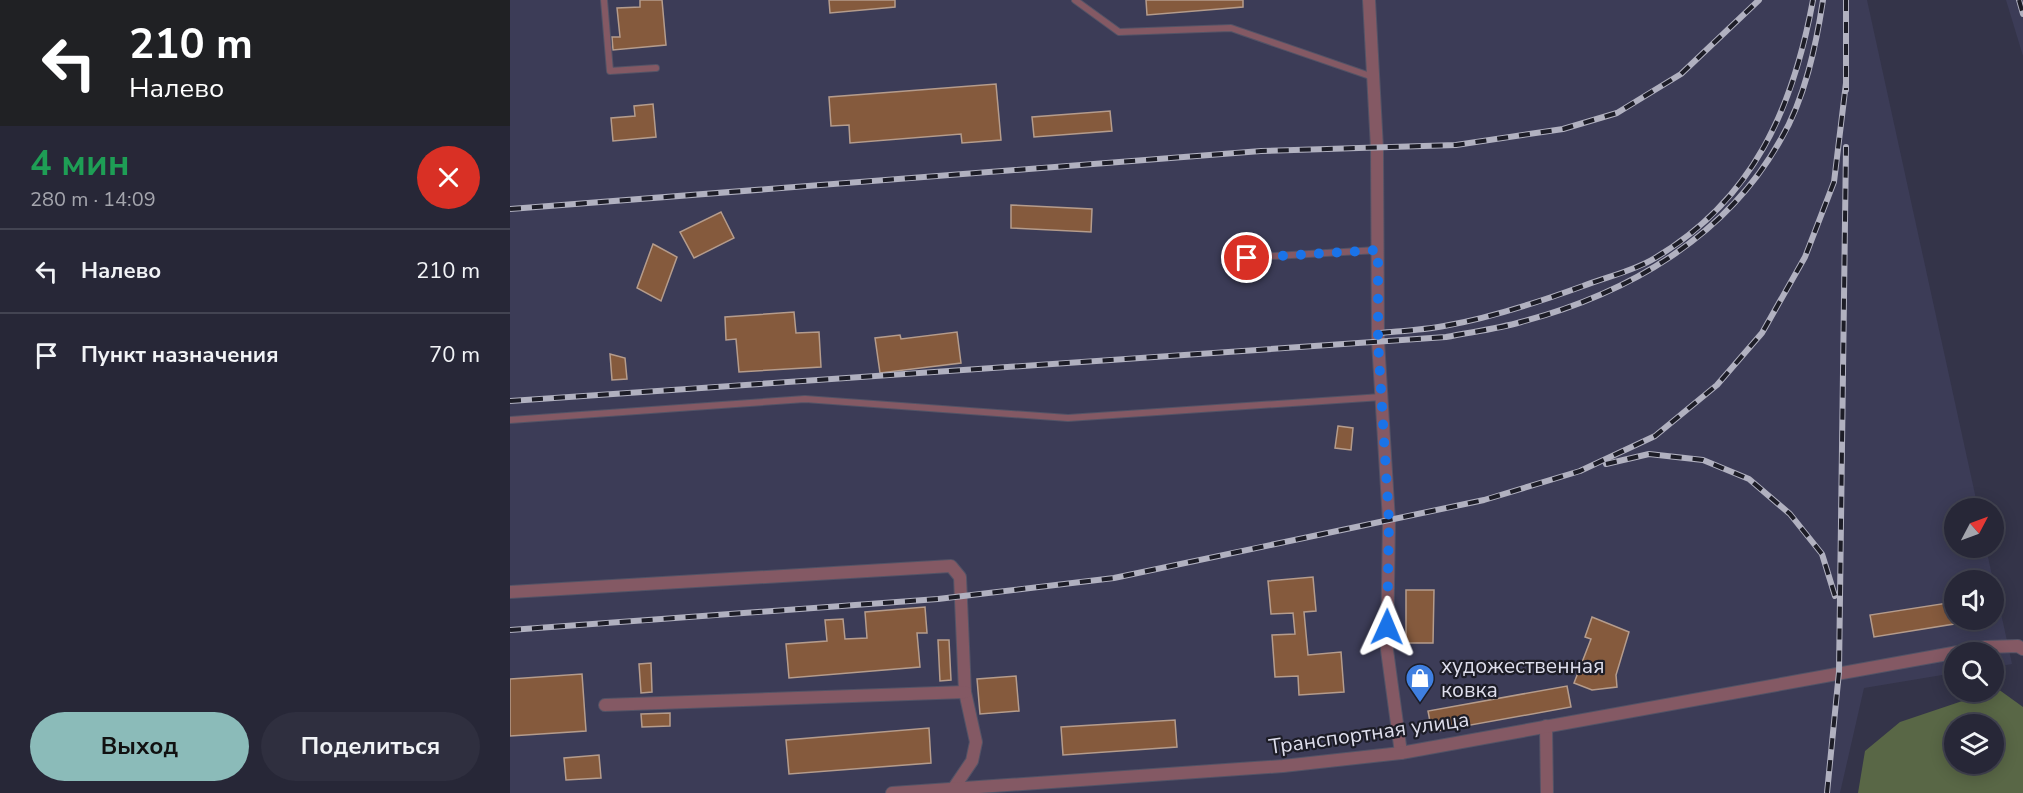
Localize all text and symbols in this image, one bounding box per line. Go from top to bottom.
text: 210 m [129,16,253,73]
icon: left [30,24,108,102]
text: Налево [129,70,224,107]
text: 4 мин [30,139,130,188]
button: close [417,146,480,209]
text: 280 m · 14:09 [30,186,156,213]
pin [1221,232,1272,283]
icon: arrive [1230,241,1263,274]
icon: left [30,255,63,288]
text: Налево [81,256,161,286]
text: 210 m [416,256,480,286]
icon: arrive [30,339,63,372]
text: Пункт назначения [81,340,279,370]
text: 70 m [429,340,480,370]
north arrow [1944,498,2004,558]
map controls [1944,498,2004,774]
button: sound [1944,570,2004,630]
position arrow [1355,595,1419,659]
button: search [1944,642,2004,702]
place label: художественная ковка [1441,652,1604,704]
shop icon: художественная ковка [1404,662,1436,704]
street label: Транспортная улица [1267,705,1471,761]
button: Выход [30,712,249,781]
button: Поделиться [261,712,480,781]
button: layers [1944,714,2004,774]

